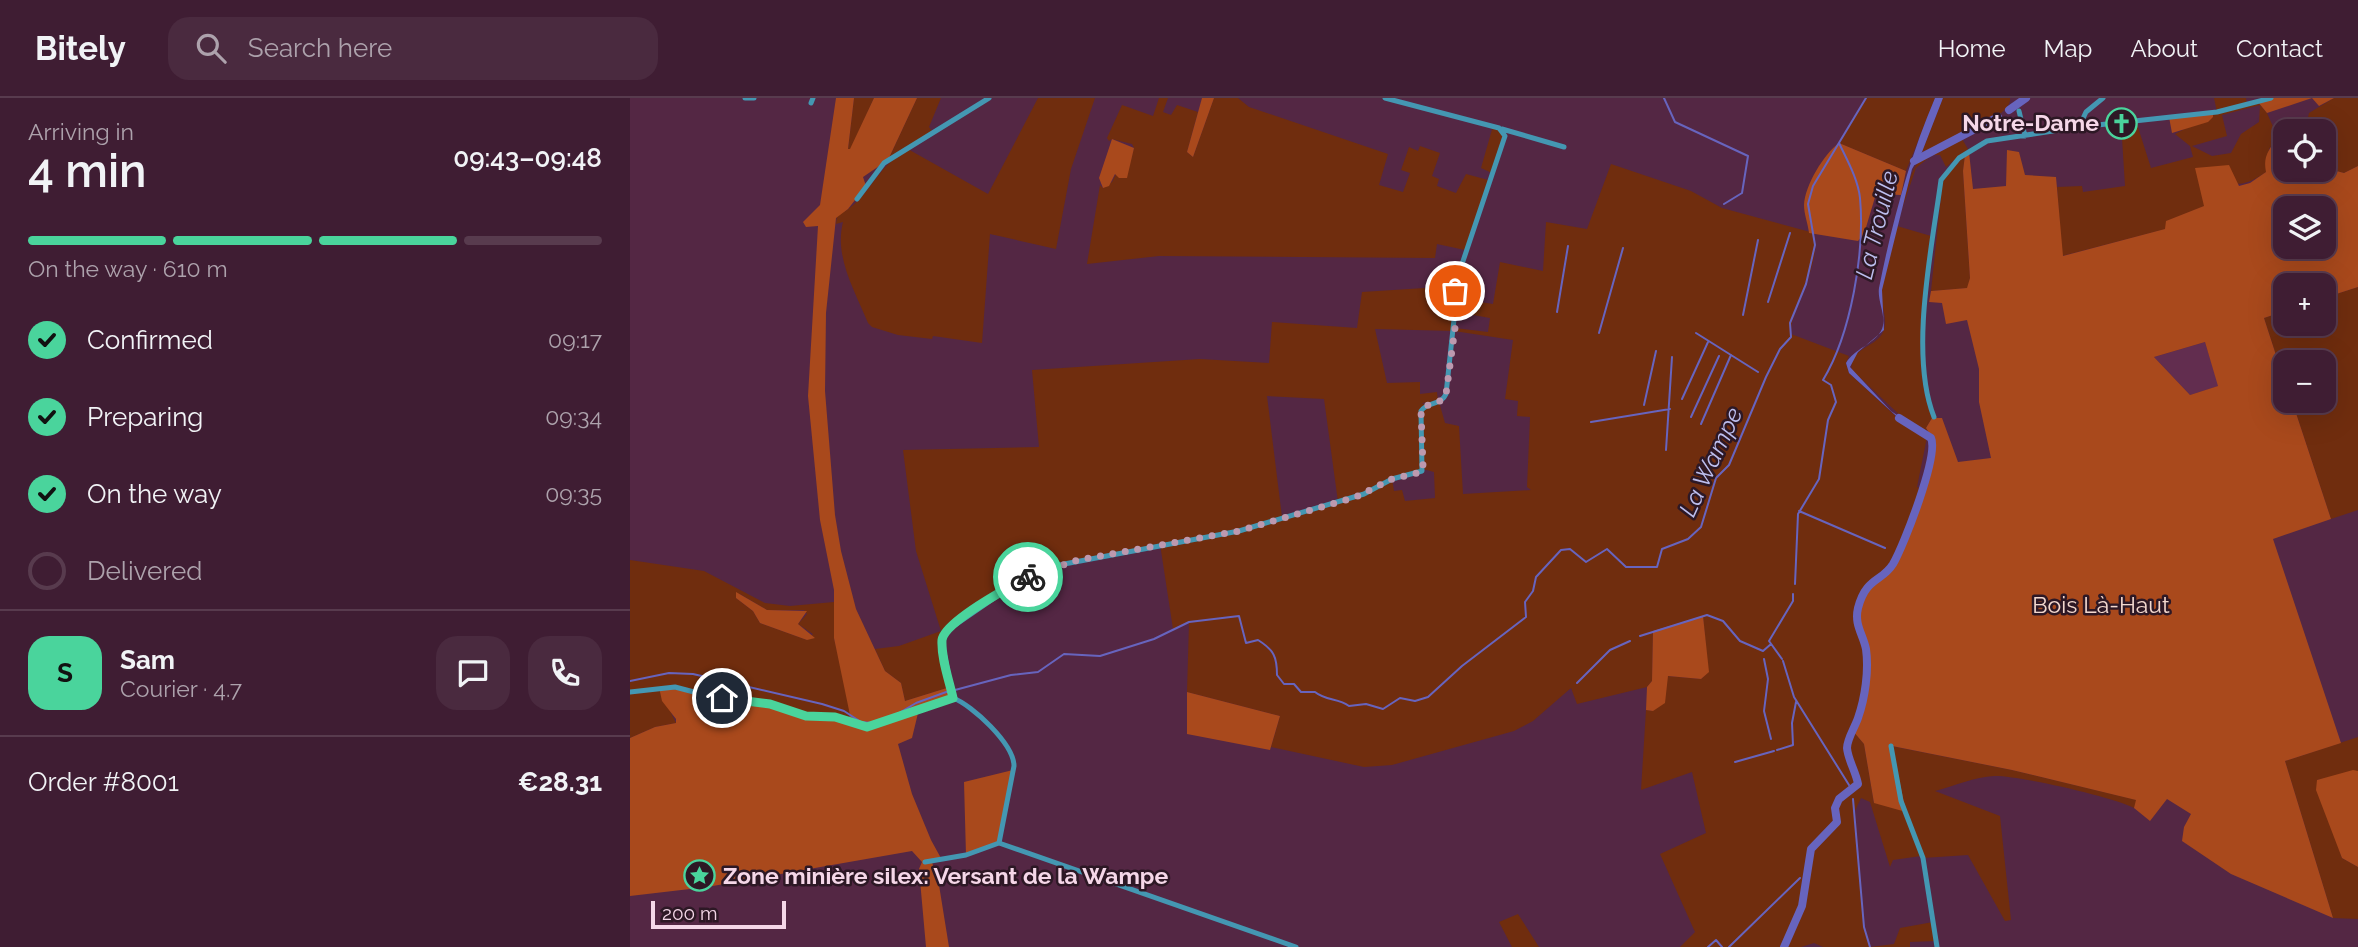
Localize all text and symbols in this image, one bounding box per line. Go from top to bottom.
search box [168,17,658,80]
text: Bitely [35,29,126,68]
icon: search [192,29,230,67]
text: Search here [248,33,392,63]
text: Home [1938,34,2006,63]
text: Map [2044,34,2092,63]
text: About [2130,34,2198,63]
text: Contact [2236,34,2323,63]
church icon: Notre-Dame [2105,106,2139,140]
place label: Notre-Dame [1962,109,2099,136]
text: Arriving in [28,118,134,145]
map controls [2273,119,2336,413]
button: locate [2273,119,2336,182]
text: 09:43–09:48 [453,143,602,173]
text: 4 min [28,144,147,198]
water label: La Trouille [1849,168,1904,282]
button: layers [2273,196,2336,259]
text: On the way · 610 m [28,255,228,282]
pin [1425,261,1485,321]
icon: bag [1436,272,1474,310]
button: + [2273,273,2336,336]
icon: check [28,321,66,359]
text: Confirmed [87,325,213,355]
text: 09:17 [548,326,602,353]
button: − [2273,350,2336,413]
icon: check [28,398,66,436]
text: Preparing [87,402,203,432]
water label: La Wampe [1673,402,1749,521]
text: 09:34 [545,403,602,430]
icon: check [28,475,66,513]
text: On the way [87,479,222,509]
text: 09:35 [545,480,602,507]
courier [993,542,1063,612]
text: Delivered [87,556,202,586]
icon: bike [1009,558,1047,596]
park label: Bois Là-Haut [2032,591,2170,618]
button: chat [436,636,510,710]
button: phone [528,636,602,710]
text: Sam [120,645,175,675]
text: S [57,658,73,688]
pin [692,668,752,728]
text: Courier · 4.7 [120,675,242,702]
icon: home [703,679,741,717]
text: Order #8001 [28,767,179,797]
text: €28.31 [518,767,602,797]
place icon: Zone minière silex: Versant de la Wampe [683,859,717,893]
place label: Zone minière silex: Versant de la Wampe [723,862,1168,889]
scale bar [651,898,786,930]
text: 200 m [662,902,717,924]

